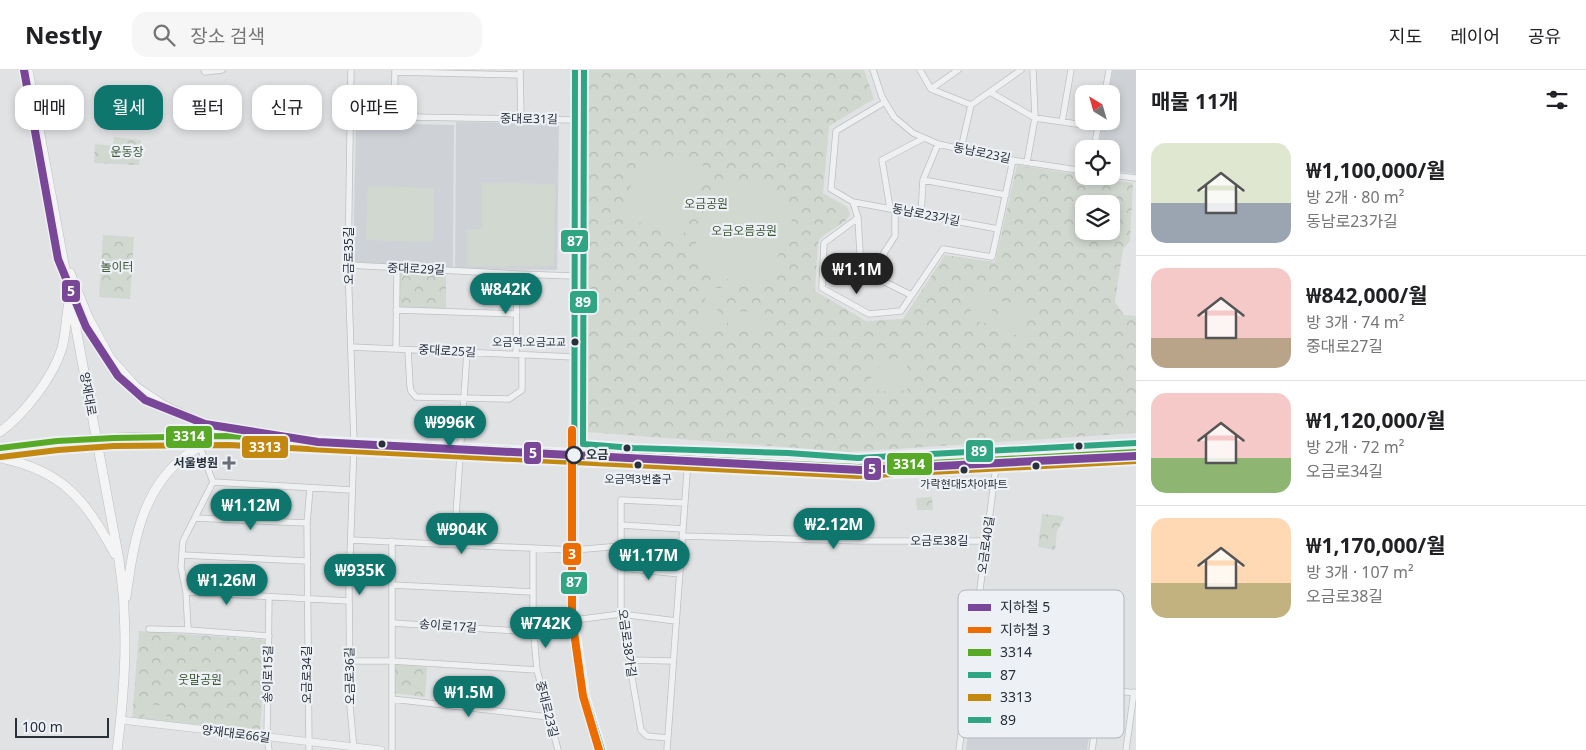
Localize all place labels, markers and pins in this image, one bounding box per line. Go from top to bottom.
pin: ₩1.1M [822,252,892,295]
pin: ₩842K [471,272,541,315]
place label: 오금역.오금고교 [492,334,566,349]
marker: 오금역.오금고교 [570,337,580,347]
pin: ₩996K [415,406,485,448]
unlabelled marker [377,439,387,449]
unlabelled marker [1074,441,1084,451]
unlabelled marker [622,443,632,453]
marker: 오금 [565,446,583,464]
place label: 오금 [586,446,608,463]
place label: 서울병원 [174,454,218,471]
marker: 서울병원 [222,456,236,470]
marker: 오금역3번출구 [633,460,643,470]
unlabelled marker [1031,461,1041,471]
marker: 가락현대5차아파트 [959,465,969,475]
place label: 오금역3번출구 [604,471,672,486]
place label: 가락현대5차아파트 [920,476,1008,491]
pin: ₩1.12M [210,488,292,531]
pin: ₩2.12M [793,508,875,550]
pin: ₩904K [427,512,497,555]
pin: ₩1.17M [608,538,690,581]
pin: ₩935K [325,554,395,596]
pin: ₩1.26M [186,564,268,606]
pin: ₩742K [511,606,581,649]
pin: ₩1.5M [434,676,504,718]

